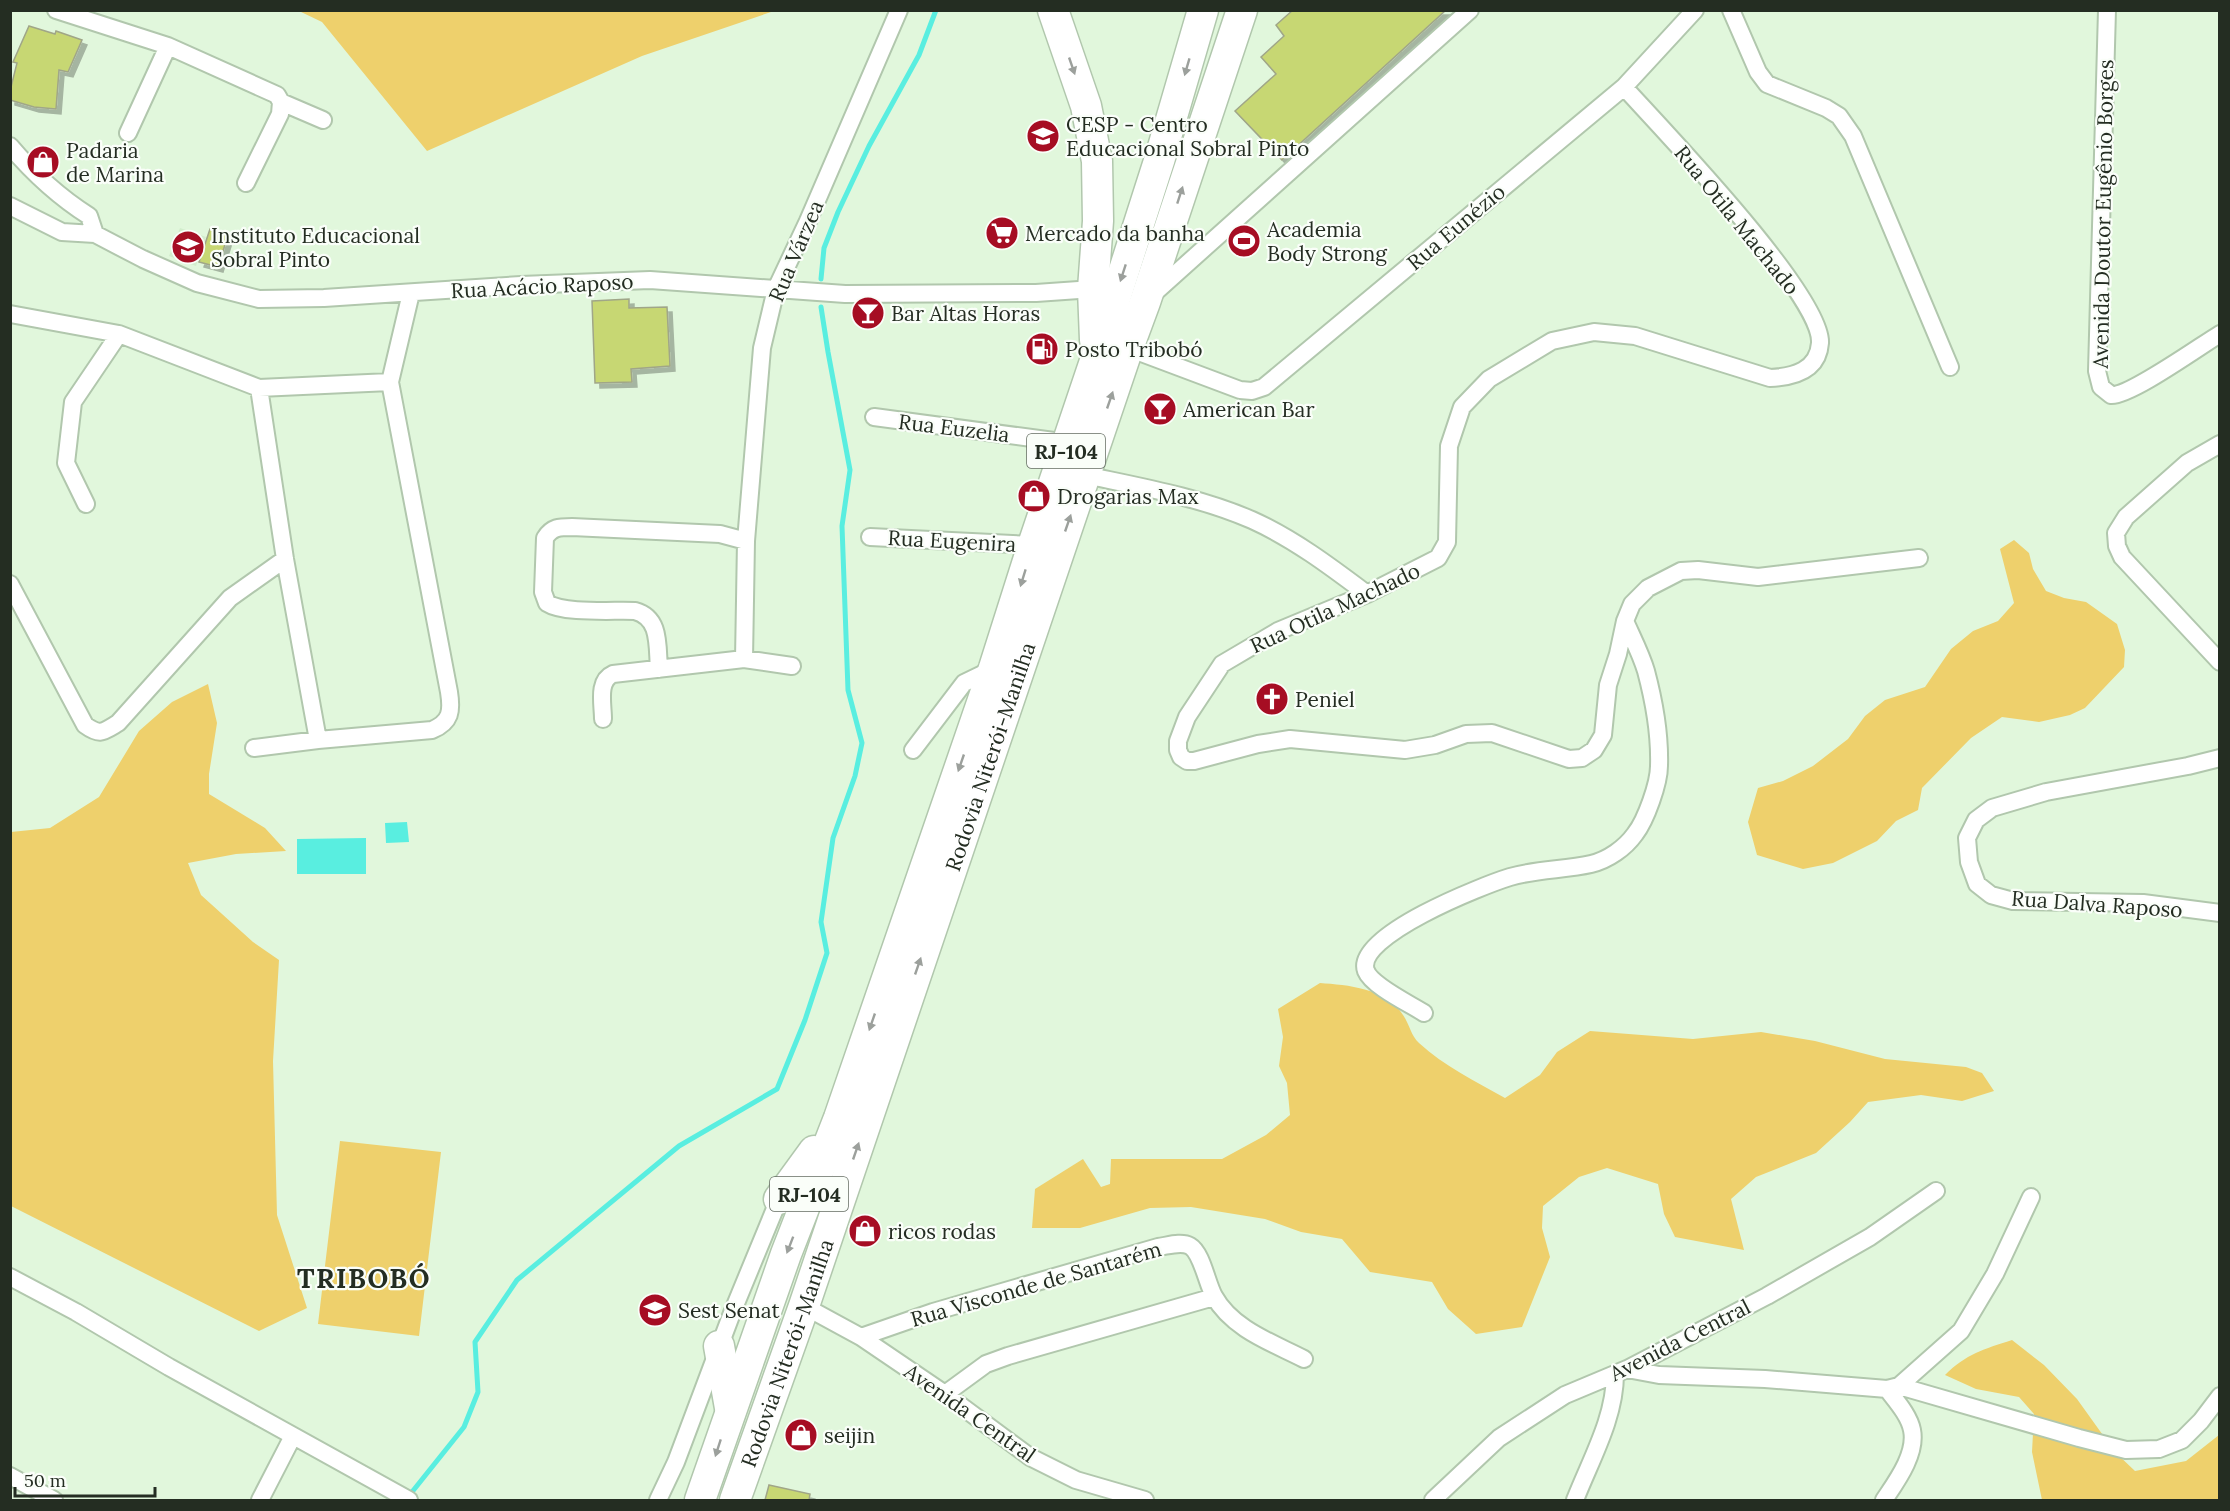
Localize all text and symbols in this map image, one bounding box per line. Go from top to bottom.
one-way arrow [1067,57,1077,75]
one-way arrow [1181,58,1191,76]
street label: Avenida Doutor Eugênio Borges [2087,59,2119,370]
place label: CESP - Centro Educacional Sobral Pinto [1066,111,1309,162]
school or university icon: CESP - Centro Educacional Sobral Pinto [1025,118,1061,154]
place label: Padaria de Marina [66,137,164,188]
street label: Rua Otila Machado [1668,140,1806,300]
shop icon: Padaria de Marina [25,144,61,180]
street label: Rua Eunézio [1401,178,1511,276]
one-way arrow [1176,186,1185,204]
street label: Rua Várzea [762,196,830,306]
supermarket icon: Mercado da banha [984,215,1020,251]
place label: Academia Body Strong [1266,216,1387,267]
place label: Mercado da banha [1025,220,1205,247]
place label: Instituto Educacional Sobral Pinto [211,222,420,273]
sports icon: Academia Body Strong [1226,223,1262,259]
school or university icon: Instituto Educacional Sobral Pinto [170,229,206,265]
one-way arrow [1118,264,1127,282]
street label: Rua Acácio Raposo [450,268,634,304]
bar icon: Bar Altas Horas [850,295,886,331]
place label: Bar Altas Horas [891,300,1040,327]
fuel station icon: Posto Tribobó [1024,331,1060,367]
place label: Posto Tribobó [1065,336,1203,363]
one-way arrow [1106,391,1115,409]
bar icon: American Bar [1142,391,1178,427]
place label: American Bar [1182,396,1315,423]
street label: Rua Euzelia [897,408,1011,448]
road number: RJ-104 [1027,434,1105,468]
shop icon: Drogarias Max [1016,478,1052,514]
place label: Drogarias Max [1057,483,1199,510]
one-way arrow [1064,514,1074,532]
street label: Rua Eugenira [887,524,1017,558]
street label: Rua Otila Machado [1246,557,1424,659]
one-way arrow [1018,569,1027,587]
street label: Rodovia Niterói-Manilha [939,638,1041,874]
church icon: Peniel [1254,681,1290,717]
place label: Peniel [1295,686,1355,713]
one-way arrow [956,754,966,772]
street label: Rua Dalva Raposo [2010,885,2184,923]
one-way arrow [913,957,923,975]
one-way arrow [866,1013,876,1031]
one-way arrow [851,1142,861,1160]
road number: RJ-104 [770,1177,848,1211]
shop icon: ricos rodas [847,1213,883,1249]
place label: ricos rodas [888,1218,996,1245]
street label: Rodovia Niterói-Manilha [734,1235,839,1471]
street label: Rua Visconde de Santarém [908,1235,1165,1333]
one-way arrow [785,1236,795,1254]
district label: TRIBOBÓ [297,1261,431,1295]
school or university icon: Sest Senat [637,1292,673,1328]
street label: Avenida Central [1604,1293,1755,1388]
place label: Sest Senat [678,1297,780,1324]
street label: Avenida Central [898,1357,1041,1468]
shop icon: seijin [783,1417,819,1453]
place label: seijin [824,1422,875,1449]
one-way arrow [713,1439,722,1457]
scale bar [15,1460,154,1498]
text: 50 m [24,1469,66,1492]

